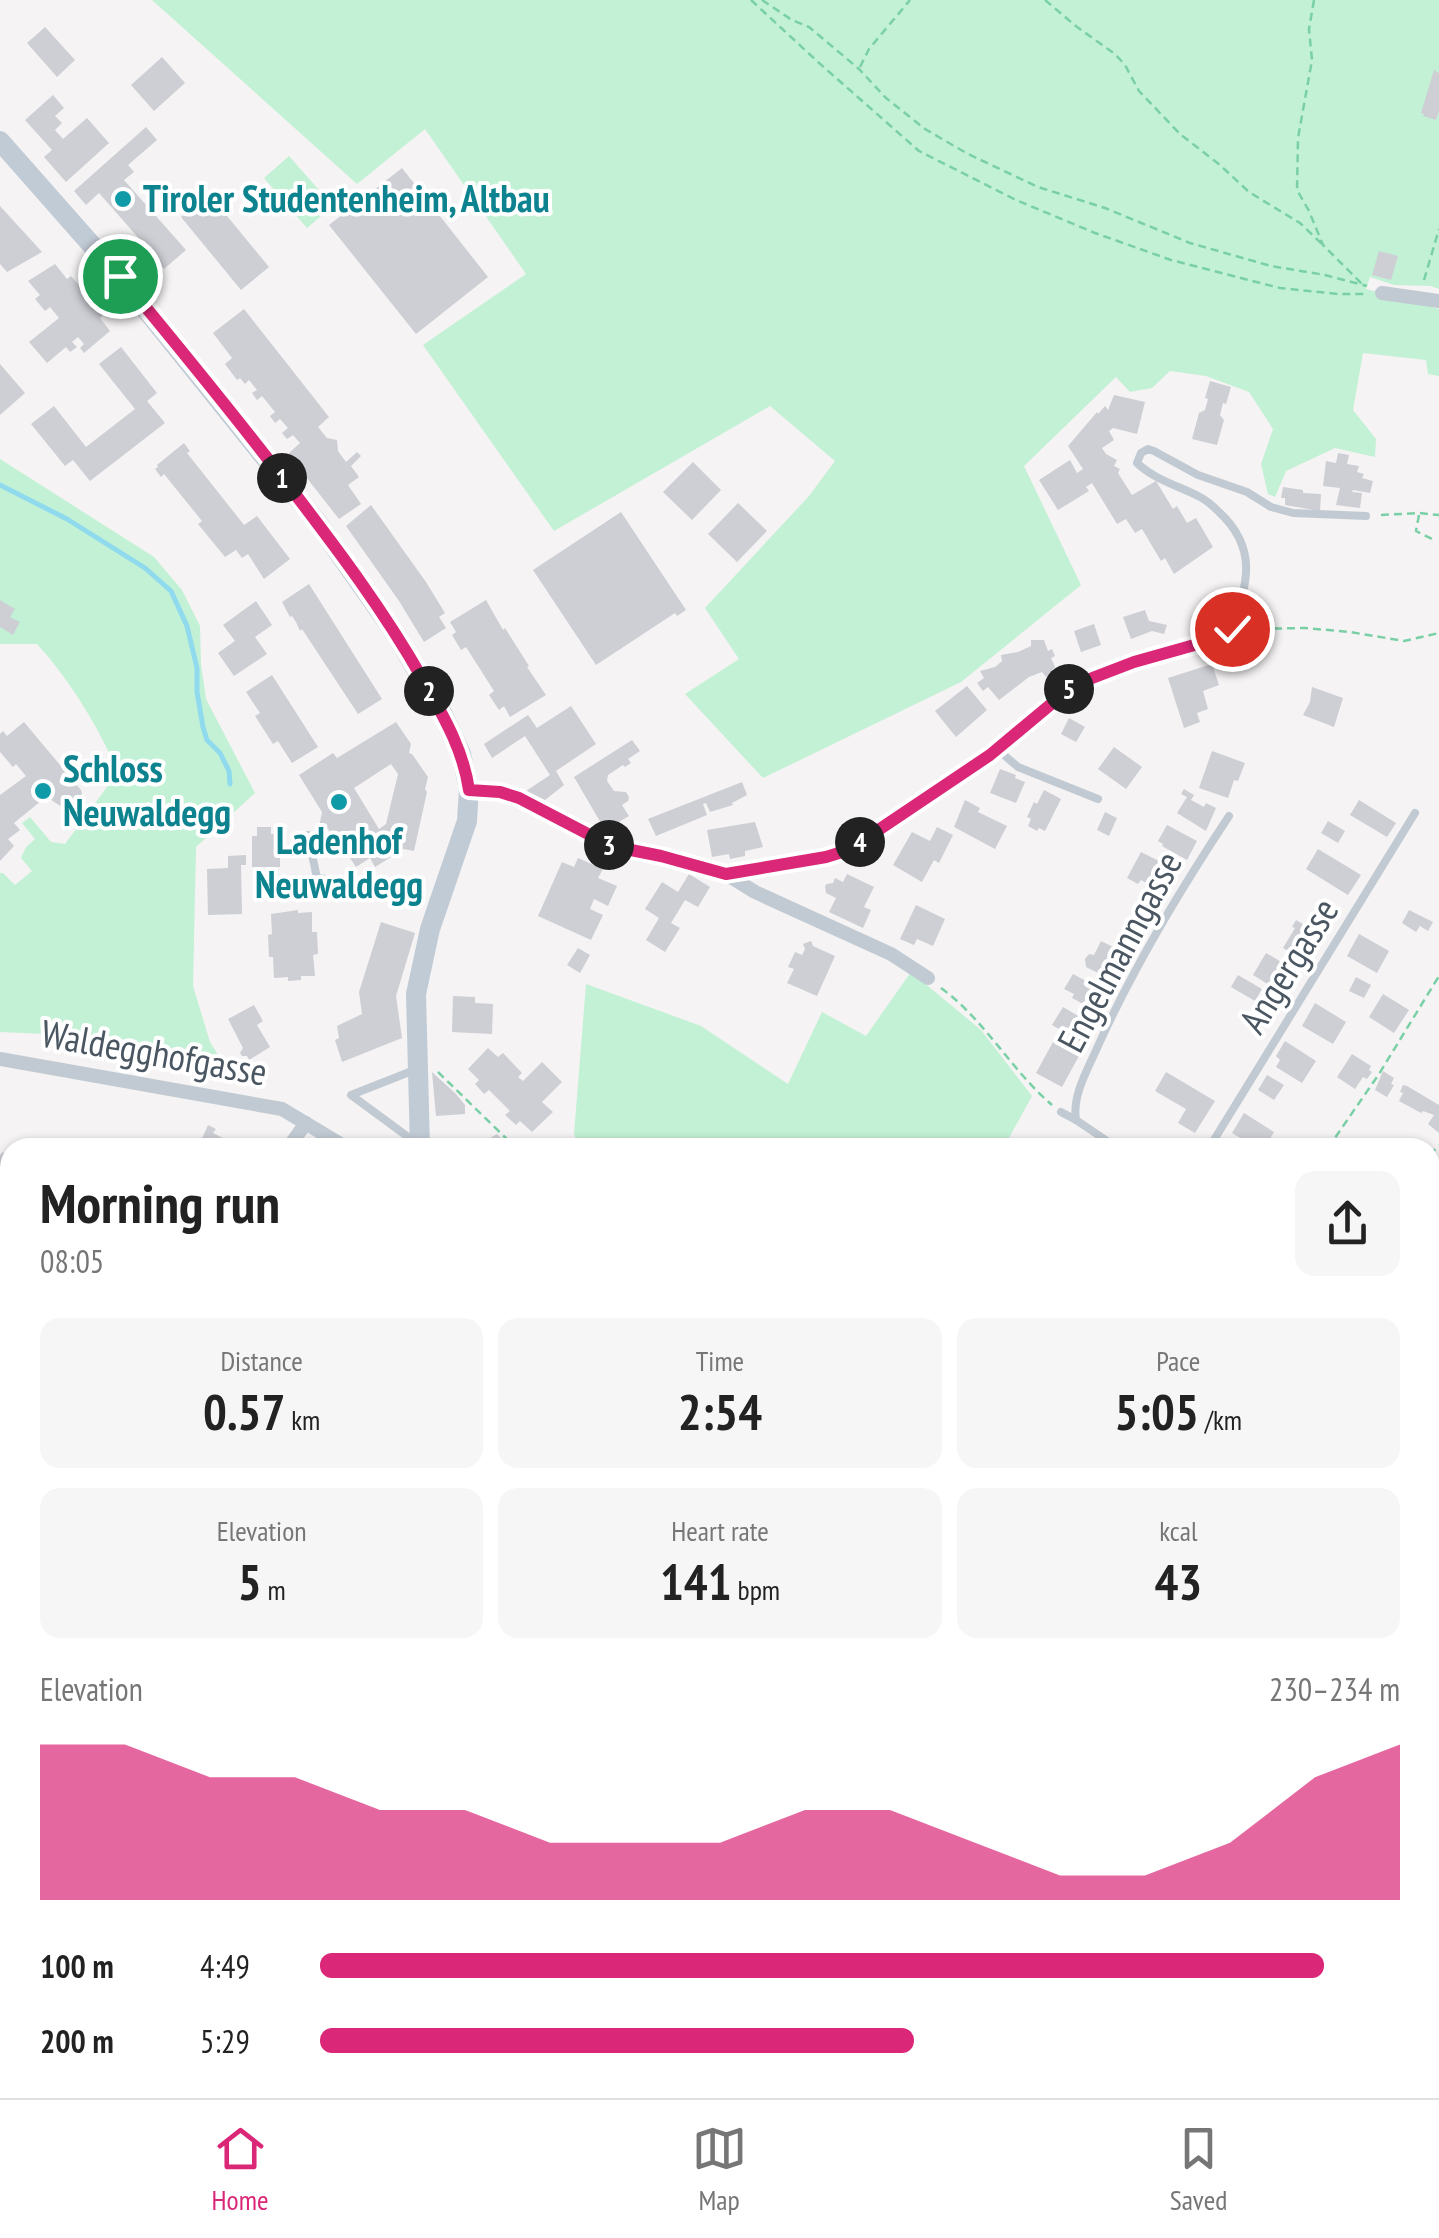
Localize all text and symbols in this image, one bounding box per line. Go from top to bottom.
place label: Tiroler Studentenheim, Altbau [143,173,550,222]
marker: Tiroler Studentenheim, Altbau [112,188,134,210]
pin [78,234,163,319]
icon: arrive [93,249,148,304]
pin: 1 [257,453,307,503]
text: 1 [275,459,289,496]
pin [1190,587,1275,672]
icon: check [1205,602,1260,657]
pin: 5 [1044,664,1094,714]
pin: 2 [404,666,454,716]
text: 5 [1062,670,1076,707]
text: 2 [422,672,436,709]
place label: Schloss Neuwaldegg [63,743,231,836]
marker: Schloss Neuwaldegg [32,780,54,802]
marker: Ladenhof Neuwaldegg [328,791,350,813]
place label: Ladenhof Neuwaldegg [255,815,423,908]
pin: 4 [835,817,885,867]
pin: 3 [584,820,634,870]
text: 4 [853,823,867,860]
text: 3 [602,826,616,863]
street label: Engelmanngasse [1045,843,1192,1060]
street label: Angergasse [1227,889,1348,1042]
street label: Waldegghofgasse [38,1008,271,1095]
text: Morning run [40,1167,280,1238]
button: share [1295,1171,1400,1276]
text: 08:05 [40,1240,104,1282]
text: Distance [220,1342,303,1379]
text: Time [696,1342,744,1379]
text: Pace [1156,1342,1200,1379]
text: 0.57 [203,1379,285,1444]
text: 2:54 [678,1379,762,1444]
text: 5:05 [1115,1379,1199,1444]
text: km [285,1401,320,1438]
text: /km [1199,1401,1242,1438]
text: Elevation [217,1512,307,1549]
text: Heart rate [671,1512,769,1549]
text: kcal [1159,1512,1197,1549]
text: 5 [238,1549,262,1614]
text: 141 [660,1549,732,1614]
text: 43 [1154,1549,1202,1614]
text: m [262,1571,286,1608]
text: bpm [732,1571,780,1608]
text: Elevation [40,1668,143,1710]
text: 230–234 m [1269,1668,1400,1710]
text: 100 m [40,1945,114,1987]
text: 4:49 [200,1945,250,1987]
text: 200 m [40,2020,114,2062]
text: 5:29 [200,2020,250,2062]
tab: Home [212,2121,268,2218]
tab: Map [692,2121,747,2218]
tab: Saved [1170,2121,1227,2218]

